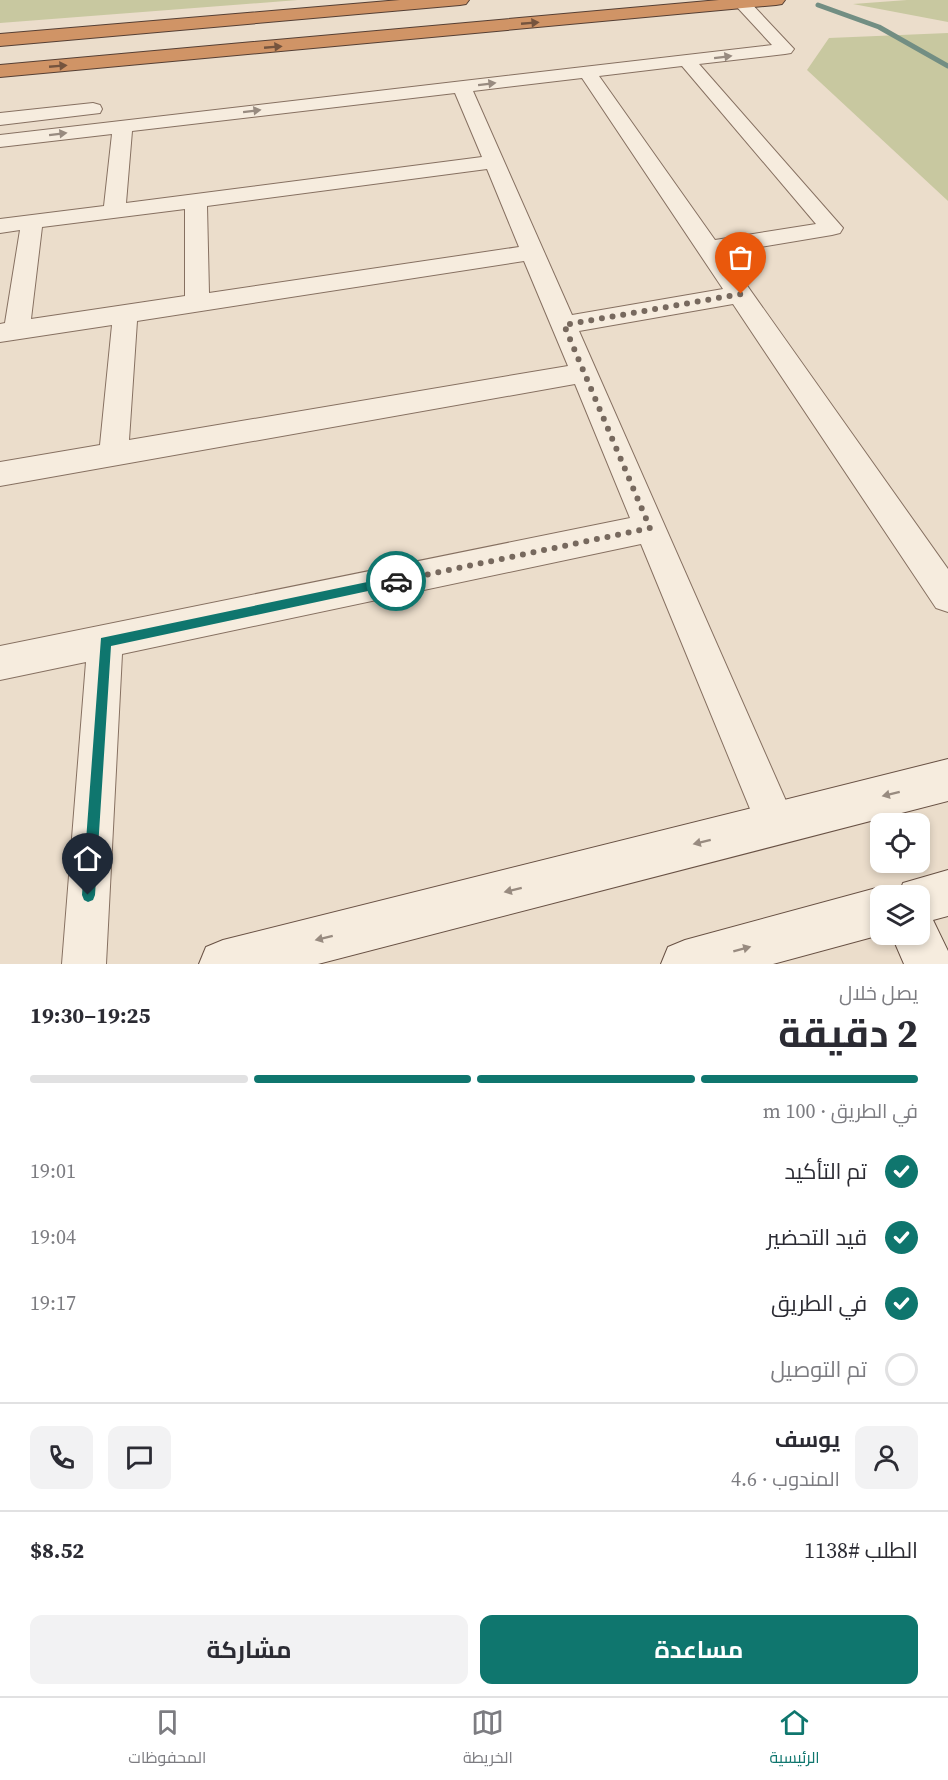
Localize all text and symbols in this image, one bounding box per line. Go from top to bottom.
one-way arrow [521,18,540,28]
one-way arrow [264,42,283,51]
one-way arrow [713,52,732,61]
one-way arrow [49,61,68,71]
one-way arrow [478,79,497,89]
one-way arrow [242,107,261,116]
one-way arrow [49,129,68,139]
pin [715,232,766,294]
icon: bag [724,241,757,274]
courier [366,551,426,611]
icon: car [380,565,413,598]
one-way arrow [882,790,900,800]
map controls [870,813,930,945]
button: locate [870,813,930,873]
pin [62,833,113,895]
one-way arrow [693,838,711,848]
icon: home [71,842,104,875]
button: layers [870,885,930,945]
one-way arrow [504,886,522,896]
one-way arrow [315,934,333,944]
one-way arrow [733,943,751,953]
text: يصل خلال [839,979,918,1007]
text: 19:25–19:30 [30,1000,150,1030]
text: 2 دقيقة [778,1007,918,1060]
text: في الطريق · 100 m [763,1097,918,1125]
icon: check [885,1155,918,1188]
text: تم التأكيد [785,1156,867,1186]
text: 19:01 [30,1157,76,1185]
icon: check [885,1221,918,1254]
text: قيد التحضير [767,1222,867,1252]
text: 19:04 [30,1223,76,1251]
icon: check [885,1287,918,1320]
text: في الطريق [771,1288,867,1318]
text: 19:17 [30,1289,76,1317]
text: تم التوصيل [770,1354,867,1384]
text: يوسف [775,1424,840,1454]
button: phone [30,1426,93,1489]
button: chat [108,1426,171,1489]
button: person [855,1426,918,1489]
text: المندوب · 4.6 [731,1465,840,1493]
text: $8.52 [30,1535,84,1565]
text: الطلب #1138 [804,1535,918,1565]
button: مشاركة [30,1615,468,1684]
button: مساعدة [480,1615,918,1684]
tab: المحفوظات [128,1706,206,1772]
tab: الخريطة [463,1706,513,1772]
tab: الرئيسية [769,1706,820,1772]

